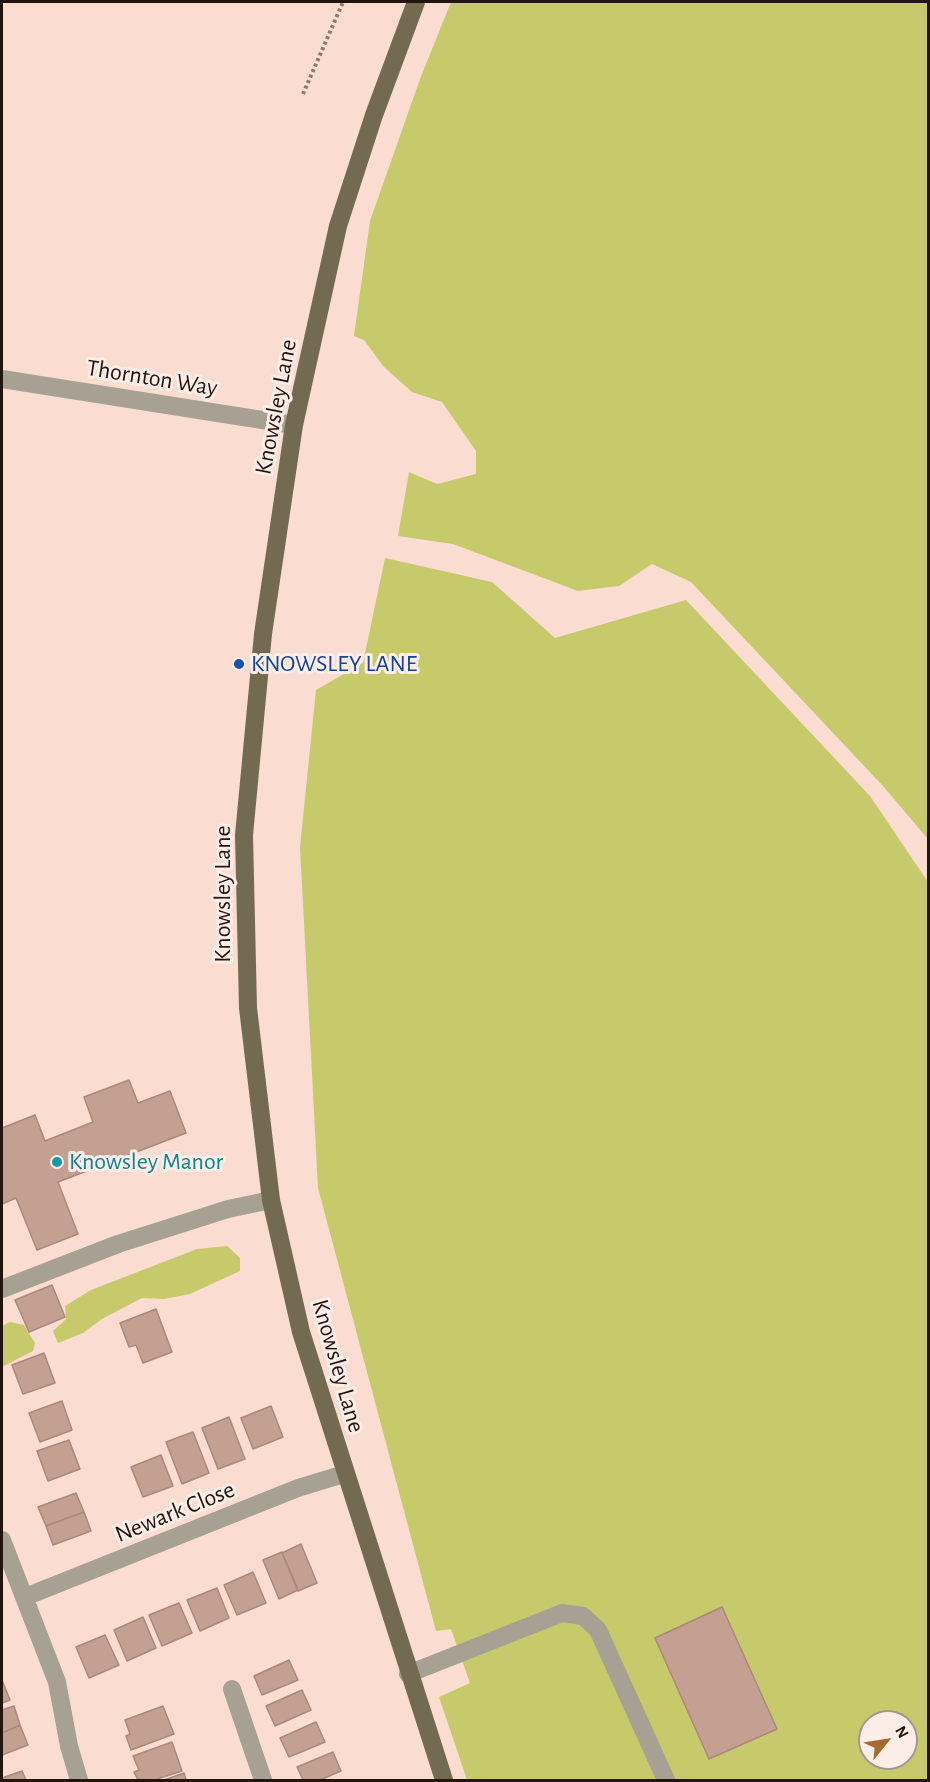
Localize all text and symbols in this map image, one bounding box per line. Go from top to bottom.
street label: Knowsley Lane [249,337,303,477]
street label: Thornton Way [85,353,219,403]
place label: KNOWSLEY LANE [251,650,417,678]
marker: KNOWSLEY LANE [232,657,246,671]
street label: Knowsley Lane [209,825,237,963]
place label: Knowsley Manor [69,1148,223,1176]
marker: Knowsley Manor [50,1155,64,1169]
street label: Knowsley Lane [305,1296,371,1436]
street label: Newark Close [111,1475,239,1549]
north arrow [858,1710,918,1770]
text: N [892,1723,912,1741]

